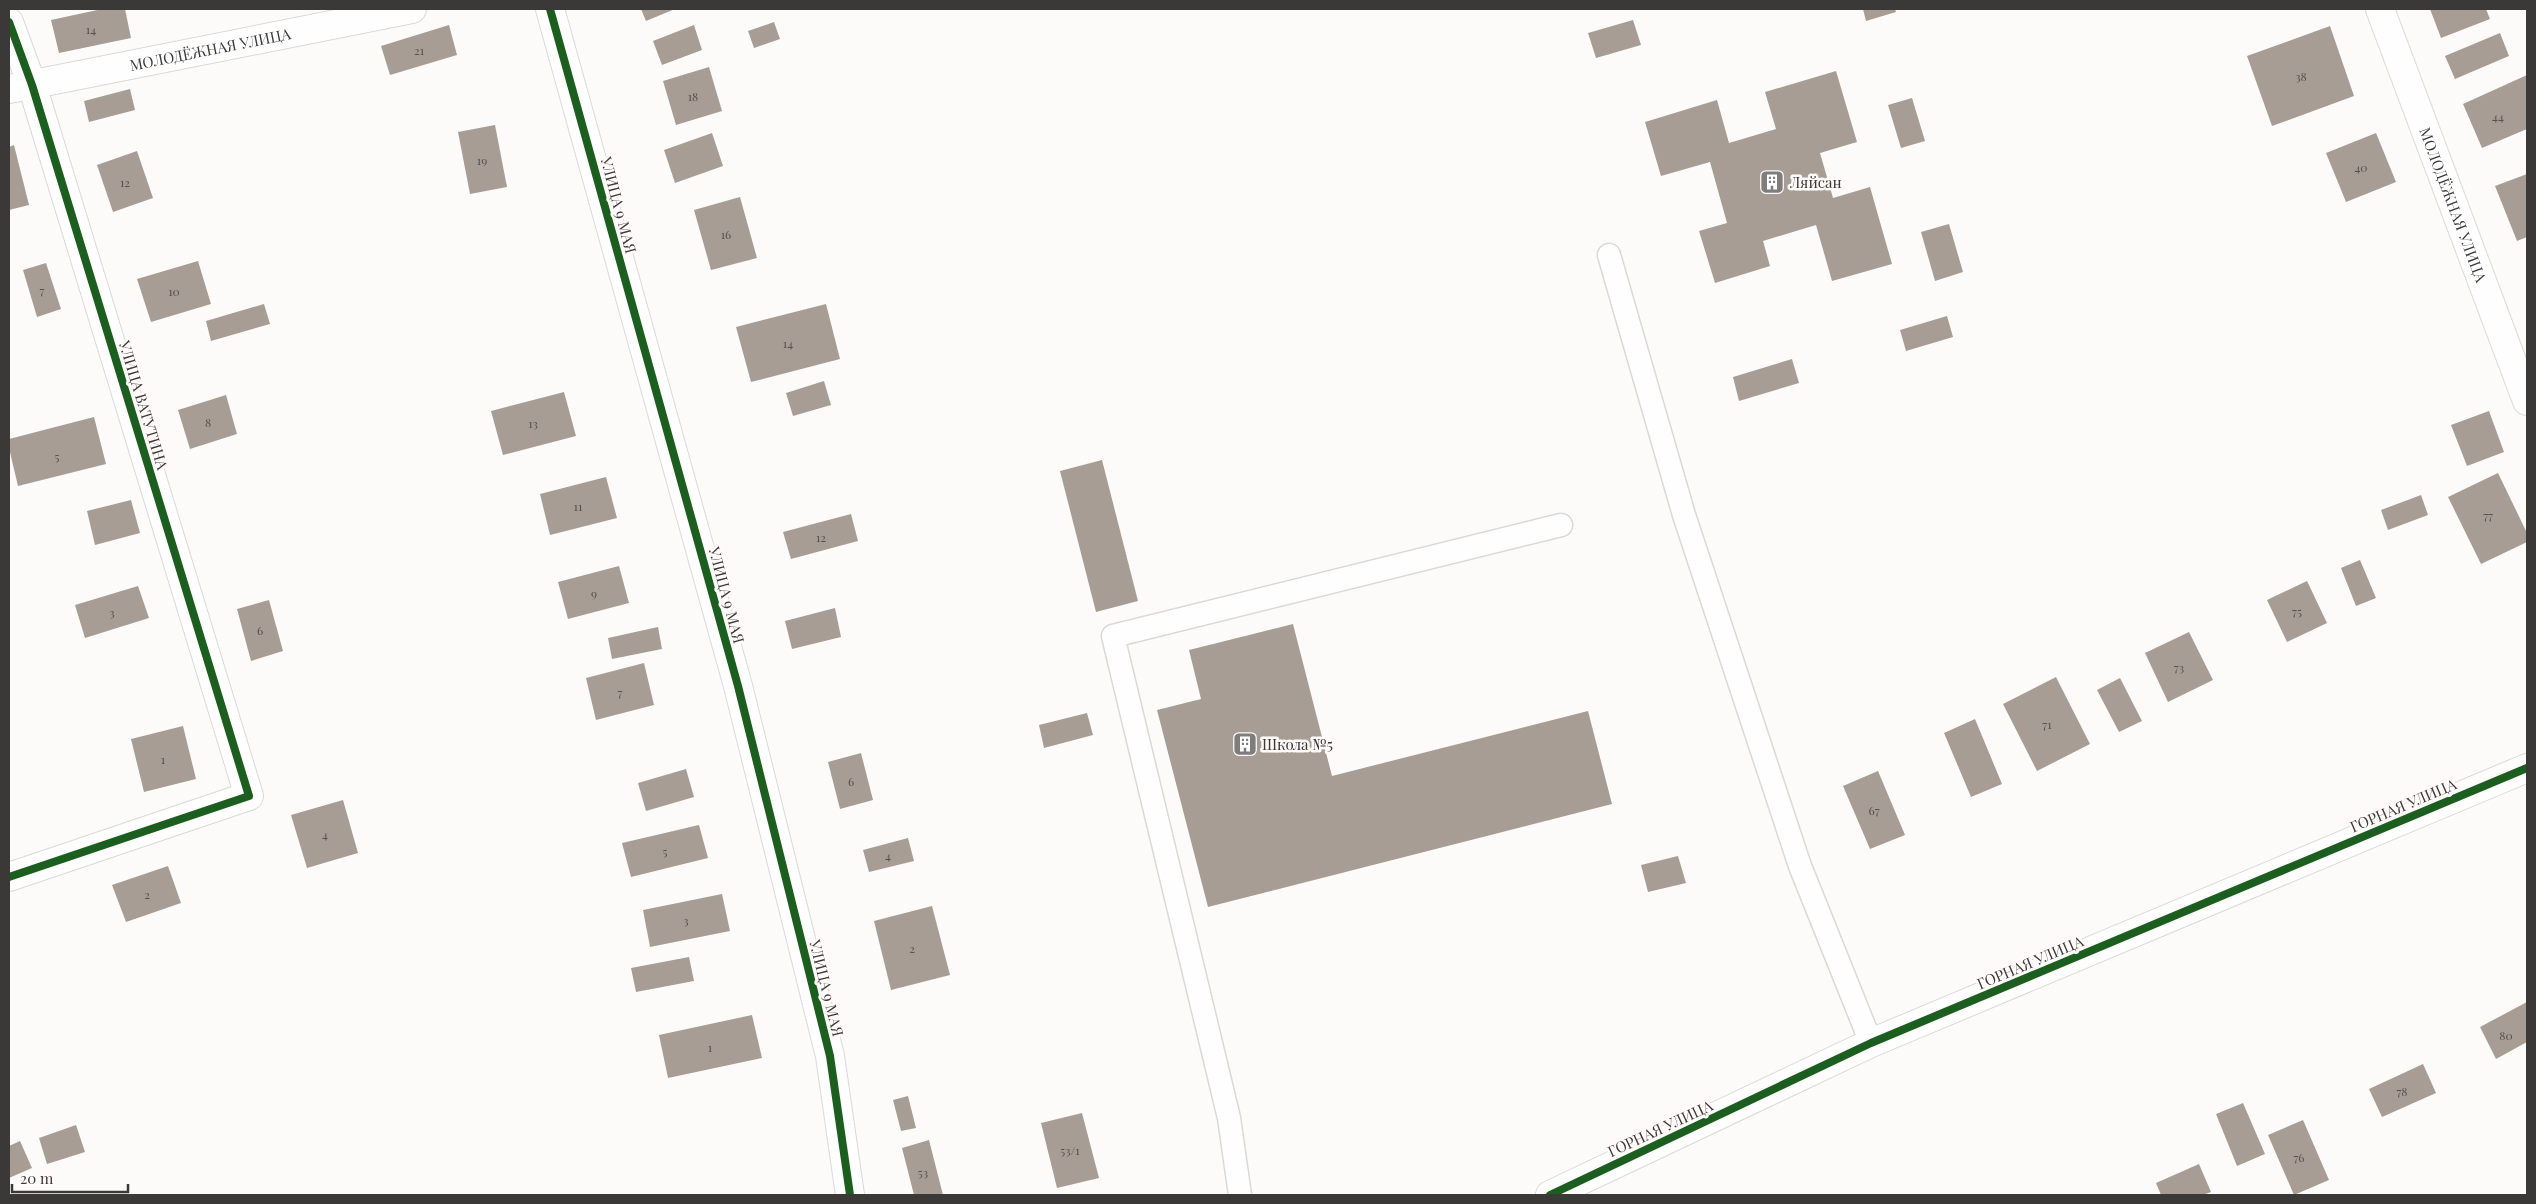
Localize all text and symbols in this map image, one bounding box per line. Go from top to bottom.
house number: 14 [86,21,96,37]
street label: МОЛОДЁЖНАЯ УЛИЦА [128,23,293,75]
house number: 21 [414,42,425,58]
house number: 38 [2295,68,2307,84]
house number: 18 [688,88,698,104]
house number: 44 [2492,108,2504,124]
street label: МОЛОДЁЖНАЯ УЛИЦА [2415,124,2492,285]
house number: 19 [477,152,487,168]
street label: УЛИЦА 9 МАЯ [596,154,642,256]
house number: 40 [2354,159,2368,175]
building icon: Ляйсан [1759,169,1785,195]
place label: Ляйсан [1789,172,1842,192]
house number: 12 [120,174,130,190]
house number: 16 [721,226,731,242]
house number: 7 [40,282,45,298]
house number: 10 [168,283,180,299]
house number: 14 [783,335,793,351]
street label: УЛИЦА ВАТУТИНА [115,337,173,473]
house number: 8 [205,414,211,430]
house number: 13 [528,415,538,431]
house number: 5 [55,448,60,464]
house number: 11 [574,498,583,514]
house number: 77 [2483,507,2493,523]
house number: 12 [816,529,826,545]
street label: УЛИЦА 9 МАЯ [704,544,750,646]
house number: 9 [591,585,597,601]
house number: 75 [2292,603,2302,619]
house number: 3 [109,604,115,620]
house number: 6 [257,622,263,638]
house number: 73 [2174,659,2184,675]
house number: 7 [618,684,623,700]
house number: 71 [2042,716,2052,732]
building icon: Школа №5 [1232,731,1258,757]
place label: Школа №5 [1262,734,1333,754]
house number: 1 [161,751,166,767]
house number: 6 [848,773,854,789]
street label: ГОРНАЯ УЛИЦА [2347,773,2460,836]
house number: 67 [1868,802,1880,818]
house number: 4 [322,826,328,842]
house number: 5 [663,843,668,859]
house number: 4 [885,847,891,863]
house number: 2 [144,886,150,902]
house number: 3 [683,912,689,928]
street label: ГОРНАЯ УЛИЦА [1974,930,2087,993]
street label: УЛИЦА 9 МАЯ [805,937,849,1039]
house number: 2 [909,940,915,956]
house number: 80 [2499,1027,2513,1043]
house number: 1 [708,1039,713,1055]
house number: 78 [2396,1083,2408,1099]
street label: ГОРНАЯ УЛИЦА [1604,1095,1716,1161]
house number: 53/1 [1060,1142,1080,1158]
house number: 76 [2293,1149,2305,1165]
scale bar [12,1162,129,1194]
house number: 53 [918,1164,928,1180]
text: 20 m [20,1168,54,1188]

